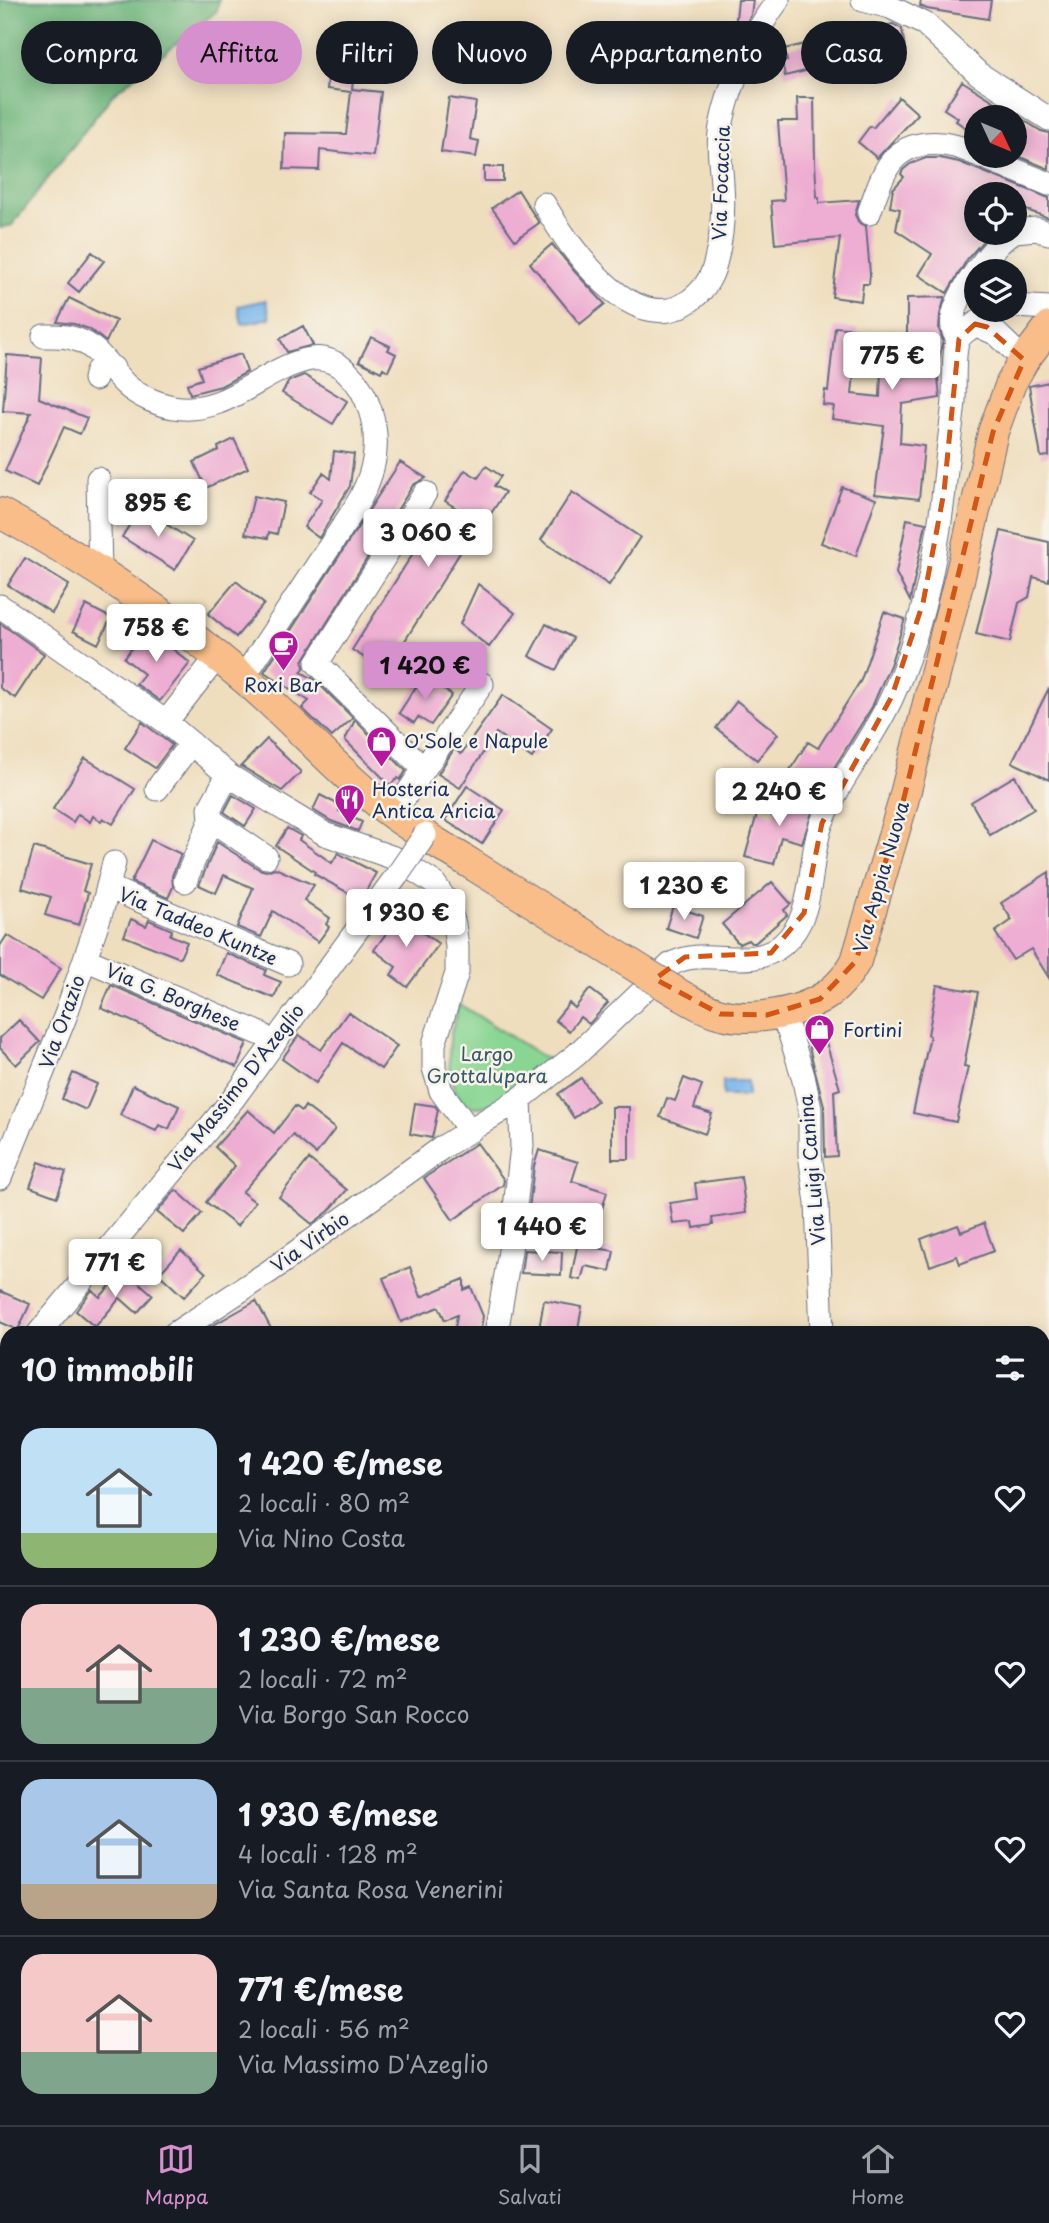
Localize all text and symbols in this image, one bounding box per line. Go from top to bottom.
chip: Compra [21,21,162,84]
chip: Affitta [176,21,302,84]
chip: Filtri [316,21,418,84]
chip: Nuovo [432,21,552,84]
chip: Appartamento [566,21,787,84]
chip: Casa [801,21,907,84]
north arrow [964,105,1027,168]
map controls [964,105,1027,322]
street label: Via Focaccia [704,125,736,241]
button: locate [964,182,1027,245]
button: layers [964,259,1027,322]
pin: 775 € [843,332,941,392]
text: 775 € [859,337,925,372]
pin: 895 € [109,480,207,539]
text: 895 € [124,484,192,519]
pin: 3 060 € [363,510,493,569]
text: 3 060 € [379,514,477,549]
pin: 758 € [107,604,205,664]
text: 758 € [123,609,189,644]
cafe icon: Roxi Bar [266,629,300,673]
pin: 1 420 € [360,642,490,702]
text: 1 420 € [379,647,471,682]
place label: Roxi Bar [244,670,322,698]
shop icon: O'Sole e Napule [364,724,398,768]
place label: O'Sole e Napule [404,726,548,754]
pin: 2 240 € [714,768,844,828]
text: 2 240 € [732,773,826,808]
place label: Hosteria Antica Aricia [372,774,496,824]
restaurant icon: Hosteria Antica Aricia [332,783,366,827]
street label: Via Appia Nuova [845,797,915,956]
pin: 1 230 € [619,862,749,922]
text: 1 230 € [640,867,728,902]
street label: Via Taddeo Kuntze [115,879,282,971]
pin: 1 930 € [341,890,471,949]
text: 1 930 € [362,894,450,929]
street label: Via G. Borghese [102,955,245,1037]
street label: Via Orazio [31,971,91,1073]
street label: Via Massimo D'Azeglio [160,997,310,1178]
shop icon: Fortini [803,1013,837,1057]
place label: Fortini [843,1015,902,1043]
park label: Largo Grottalupara [427,1039,548,1089]
street label: Via Luigi Canina [790,1093,832,1247]
street label: Via Virbio [264,1204,354,1279]
pin: 1 440 € [477,1204,607,1263]
text: 1 440 € [497,1208,587,1243]
pin: 771 € [66,1240,164,1299]
text: 771 € [85,1244,145,1279]
text: 10 immobili [21,1346,194,1391]
icon: filters [991,1349,1029,1387]
text: 1 420 €/mese [238,1440,443,1485]
icon: home [77,1456,161,1540]
icon: heart [991,1479,1029,1517]
text: 2 locali · 80 m² [238,1485,410,1520]
text: Via Nino Costa [238,1520,405,1555]
text: 1 230 €/mese [238,1616,440,1661]
icon: home [77,1632,161,1716]
icon: heart [991,1655,1029,1693]
text: 2 locali · 72 m² [238,1661,408,1696]
text: Via Borgo San Rocco [238,1696,469,1731]
text: 1 930 €/mese [238,1791,438,1836]
icon: home [77,1807,161,1891]
icon: heart [991,1830,1029,1868]
text: 4 locali · 128 m² [238,1836,418,1871]
text: Via Santa Rosa Venerini [238,1871,503,1906]
text: 771 €/mese [238,1966,403,2011]
icon: home [77,1982,161,2066]
icon: heart [991,2005,1029,2043]
text: 2 locali · 56 m² [238,2011,410,2046]
text: Via Massimo D'Azeglio [238,2046,489,2081]
tab: Mappa [145,2140,208,2210]
tab: Salvati [498,2140,562,2210]
tab: Home [851,2140,904,2210]

